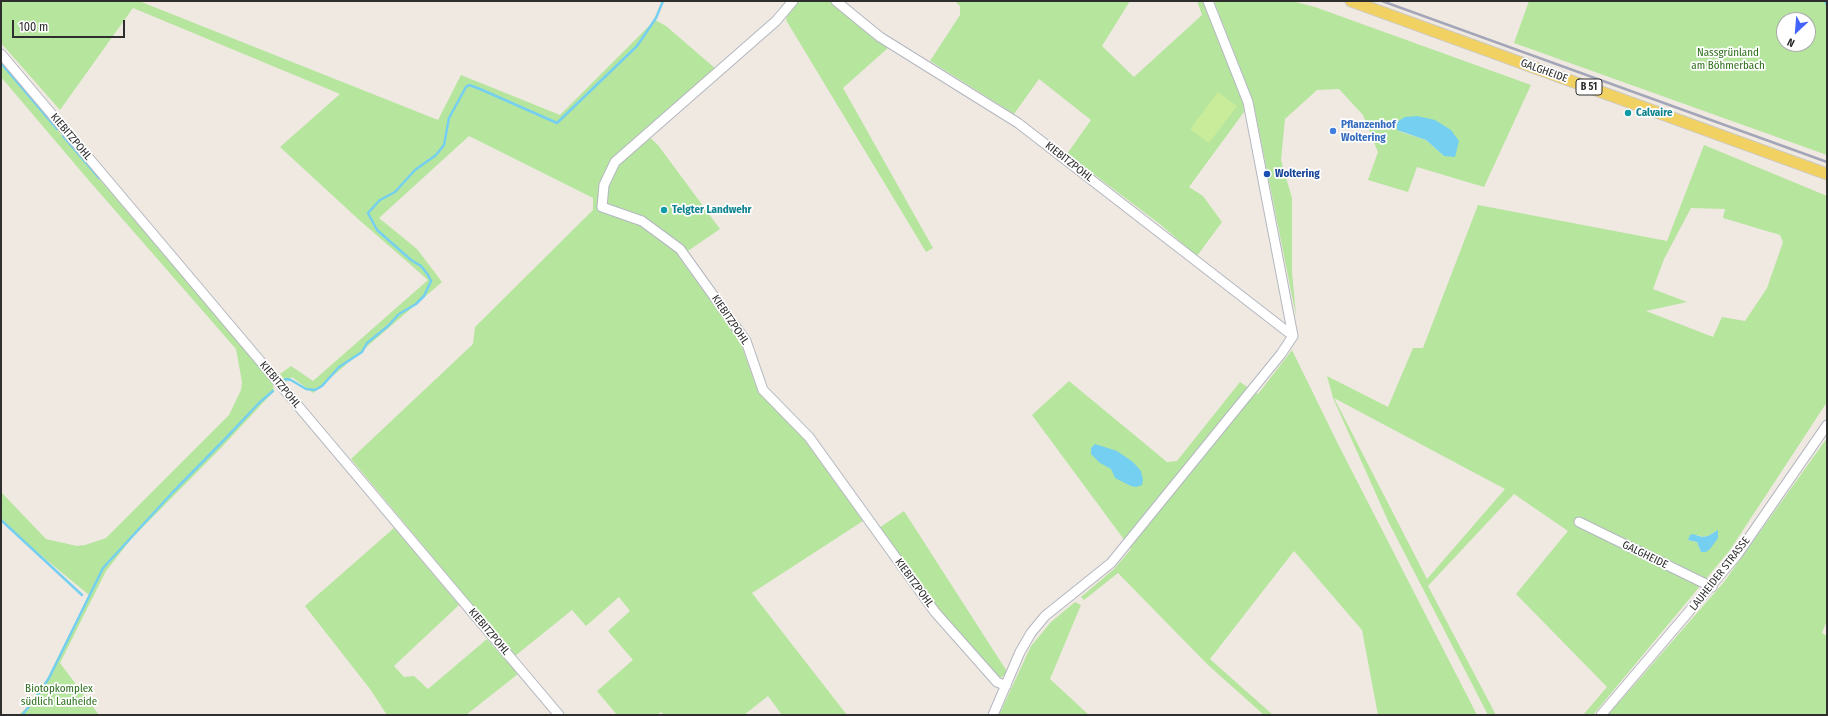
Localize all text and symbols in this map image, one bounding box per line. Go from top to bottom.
scale bar [14,12,127,38]
north arrow [1776,12,1816,52]
text: 100 m [19,20,48,34]
text: N [1785,35,1797,50]
park label: Nassgrünland am Böhmerbach [1691,46,1765,72]
street label: GALGHEIDE [1519,56,1569,86]
road number: B 51 [1576,79,1602,95]
place label: Calvaire [1636,106,1672,120]
marker: Calvaire [1623,108,1633,118]
street label: KIEBITZPOHL [48,111,94,163]
place label: Pflanzenhof Woltering [1341,118,1396,144]
marker: Pflanzenhof Woltering [1328,126,1338,136]
street label: KIEBITZPOHL [1042,139,1096,185]
place label: Woltering [1275,167,1320,181]
marker: Woltering [1262,169,1272,179]
place label: Telgter Landwehr [672,203,752,217]
marker: Telgter Landwehr [659,205,669,215]
street label: KIEBITZPOHL [709,293,751,347]
street label: KIEBITZPOHL [257,359,303,411]
street label: LAUHEIDER STRASSE [1687,535,1753,613]
street label: GALGHEIDE [1620,538,1670,572]
street label: KIEBITZPOHL [892,556,936,610]
street label: KIEBITZPOHL [466,606,512,658]
park label: Biotopkomplex südlich Lauheide [21,682,97,708]

